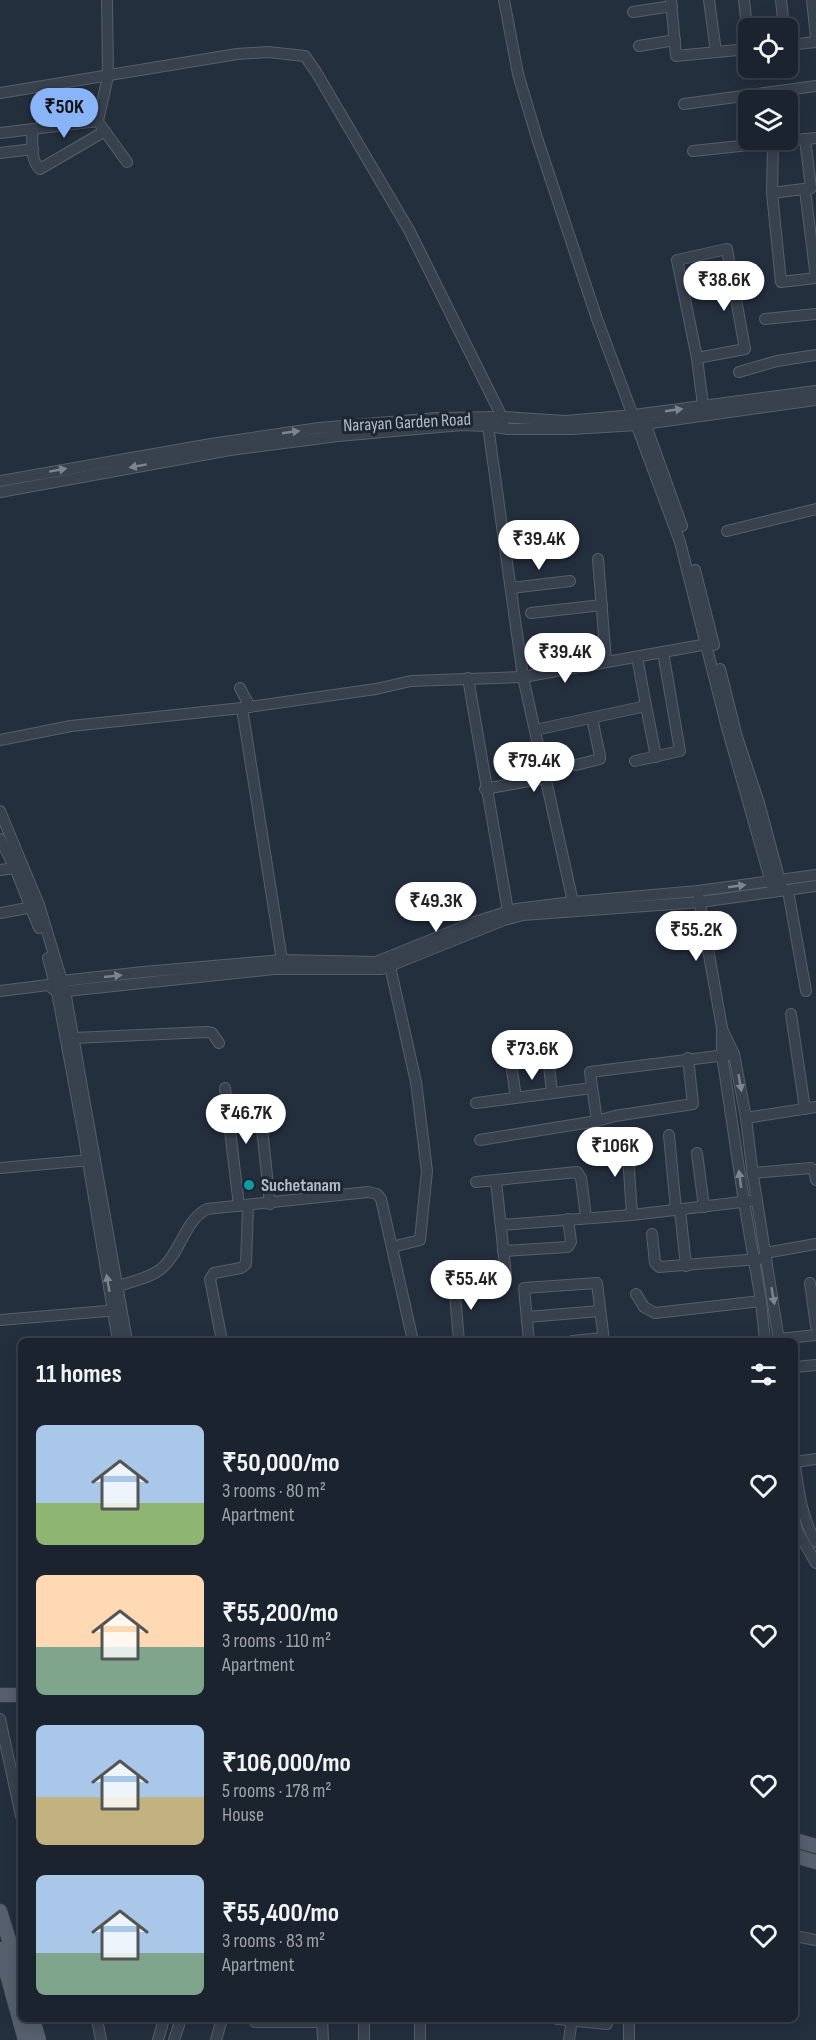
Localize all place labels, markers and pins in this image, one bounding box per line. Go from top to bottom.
pin: ₹50K [28,88,100,139]
pin: ₹38.6K [675,261,773,312]
pin: ₹39.4K [490,520,588,571]
pin: ₹39.4K [516,633,614,684]
pin: ₹79.4K [485,742,583,793]
pin: ₹49.3K [387,882,485,933]
pin: ₹55.2K [647,911,745,962]
pin: ₹73.6K [483,1030,581,1081]
pin: ₹46.7K [197,1094,295,1145]
pin: ₹106K [573,1127,657,1178]
place label: Suchetanam [261,1175,341,1196]
marker: Suchetanam [242,1178,256,1192]
pin: ₹55.4K [422,1260,520,1311]

